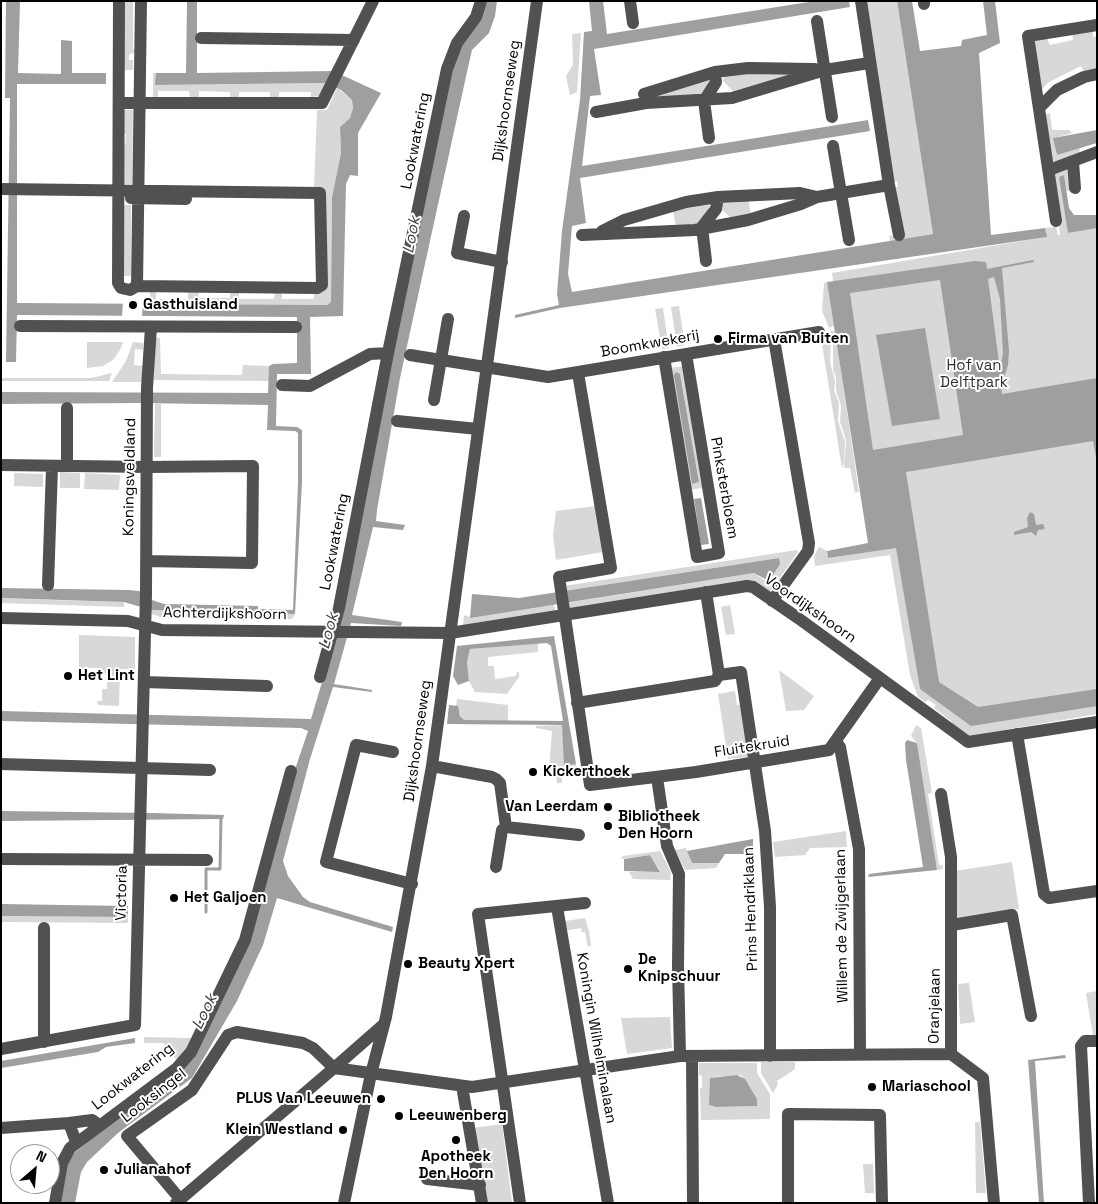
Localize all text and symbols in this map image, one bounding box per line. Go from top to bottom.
street label: Dijkshoornseweg [490,39,524,163]
street label: Lookwatering [398,91,434,191]
water label: Look [399,215,425,255]
place label: Gasthuisland [143,296,238,314]
marker: Gasthuisland [127,299,139,311]
street label: Boomkwekerij [599,326,701,362]
place label: Firma van Buiten [728,330,849,348]
marker: Firma van Buiten [712,333,724,345]
park label: Hof van Delftpark [940,357,1008,392]
street label: Koningsveldland [120,418,140,536]
street label: Pinksterbloem [706,436,742,540]
street label: Lookwatering [317,492,353,592]
street label: Voordijkshoorn [761,571,859,647]
street label: Achterdijkshoorn [163,604,287,624]
water label: Look [315,611,343,651]
place label: Het Lint [78,667,135,685]
marker: Het Lint [62,670,74,682]
street label: Dijkshoornseweg [401,679,435,803]
street label: Fluitekruid [713,732,791,762]
place label: Kickerthoek [543,763,630,781]
marker: Kickerthoek [527,766,539,778]
place label: Van Leerdam [505,798,598,816]
marker: Van Leerdam [602,801,614,813]
place label: Bibliotheek Den Hoorn [618,808,700,843]
marker: Bibliotheek Den Hoorn [602,820,614,832]
street label: Prins Hendriklaan [740,847,762,971]
street label: Willem de Zwijgerlaan [832,849,852,1003]
street label: Victoria [113,865,131,921]
place label: Het Galjoen [184,889,267,907]
marker: Het Galjoen [168,892,180,904]
street label: Koningin Wilhelminalaan [572,951,620,1125]
place label: De Knipschuur [638,951,720,986]
place label: Beauty Xpert [418,955,515,973]
marker: Beauty Xpert [402,958,414,970]
marker: De Knipschuur [622,963,634,975]
street label: Oranjelaan [925,968,945,1044]
water label: Look [188,991,222,1033]
street label: Lookwatering [89,1040,177,1114]
street label: Looksingel [118,1065,190,1127]
place label: Mariaschool [882,1078,971,1096]
marker: Mariaschool [866,1081,878,1093]
place label: PLUS Van Leeuwen [236,1090,371,1108]
marker: PLUS Van Leeuwen [375,1093,387,1105]
place label: Leeuwenberg [409,1107,507,1125]
marker: Leeuwenberg [393,1110,405,1122]
place label: Klein Westland [226,1121,333,1139]
marker: Klein Westland [337,1124,349,1136]
marker: Apotheek Den Hoorn [450,1134,462,1146]
north arrow [10,1144,60,1194]
text: N [33,1146,50,1167]
place label: Apotheek Den Hoorn [418,1148,494,1183]
place label: Julianahof [114,1161,191,1179]
marker: Julianahof [98,1164,110,1176]

